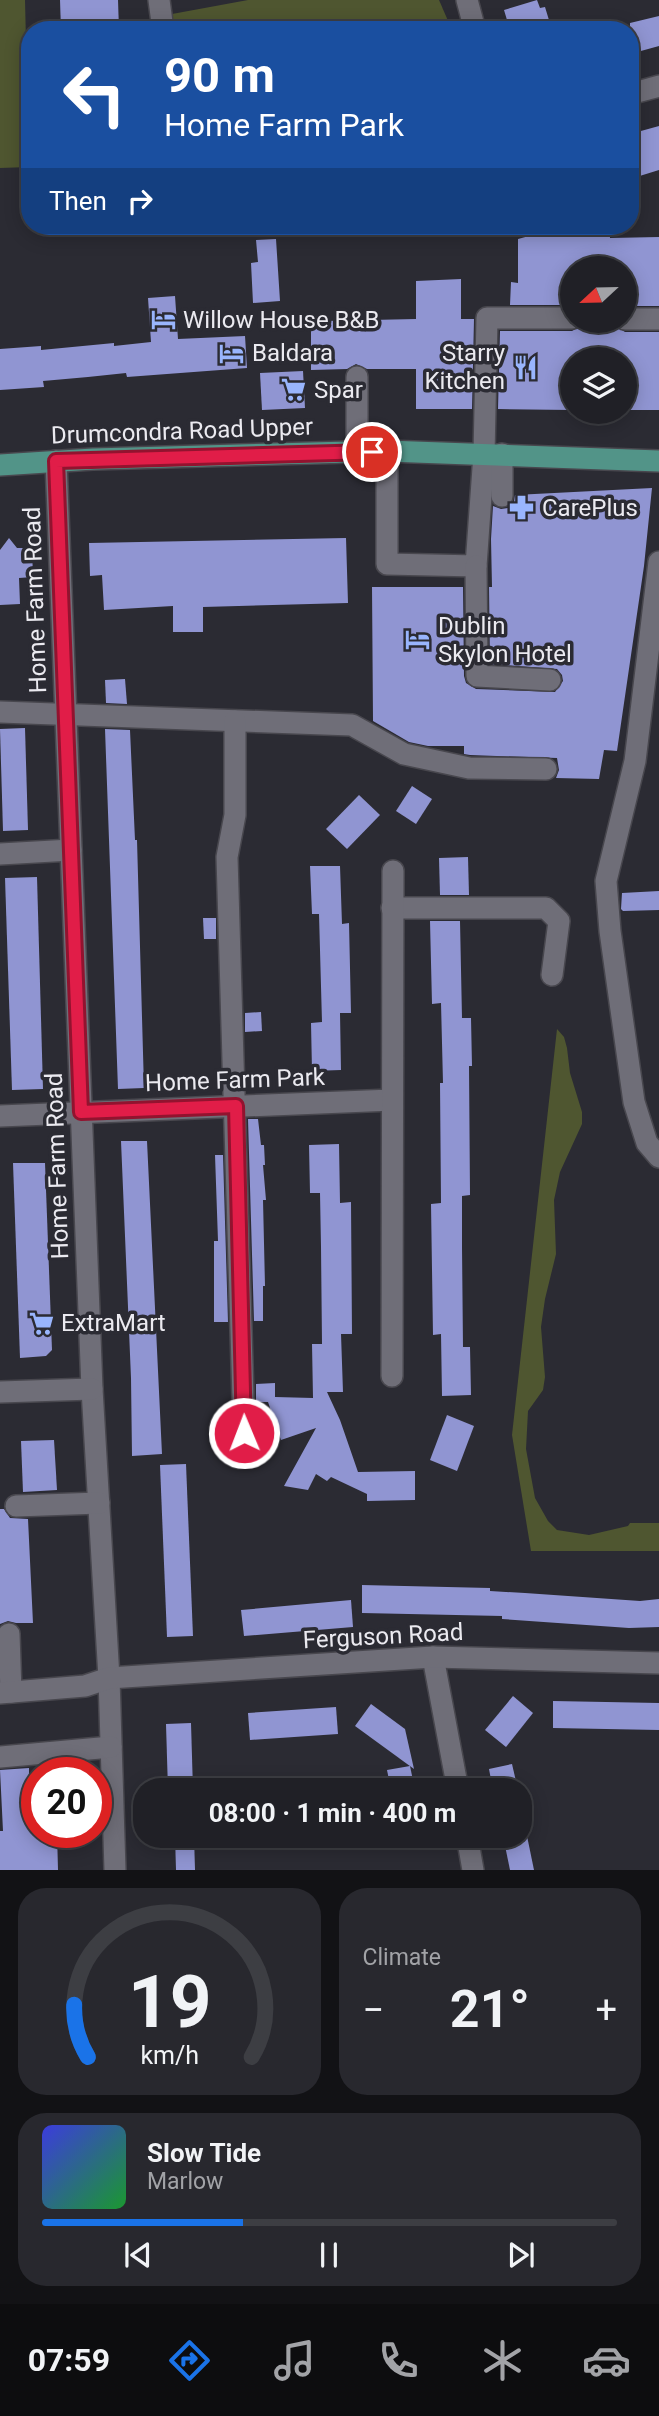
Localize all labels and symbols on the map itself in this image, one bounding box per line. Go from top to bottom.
north arrow [560,256,637,332]
hotel icon: Willow House B&B [149,306,177,334]
place label: Willow House B&B [183,306,379,334]
hotel icon: Baldara [218,339,246,367]
place label: Baldara [252,339,333,367]
place label: Starry Kitchen [424,339,506,395]
restaurant icon: Starry Kitchen [511,353,539,381]
supermarket icon: Spar [280,376,308,404]
place label: Spar [314,376,363,404]
street label: Drumcondra Road Upper [50,412,314,450]
pin [342,422,402,482]
pharmacy icon: CarePlus [508,494,536,522]
place label: CarePlus [542,494,638,522]
street label: Home Farm Road [18,506,52,694]
place label: Dublin Skylon Hotel [438,612,572,668]
hotel icon: Dublin Skylon Hotel [404,626,432,654]
street label: Home Farm Park [145,1063,326,1097]
street label: Home Farm Road [40,1072,74,1260]
supermarket icon: ExtraMart [27,1309,55,1337]
place label: ExtraMart [61,1309,166,1337]
position arrow [207,1396,281,1470]
street label: Ferguson Road [302,1618,464,1654]
speed limit sign: 20 [21,1757,112,1848]

